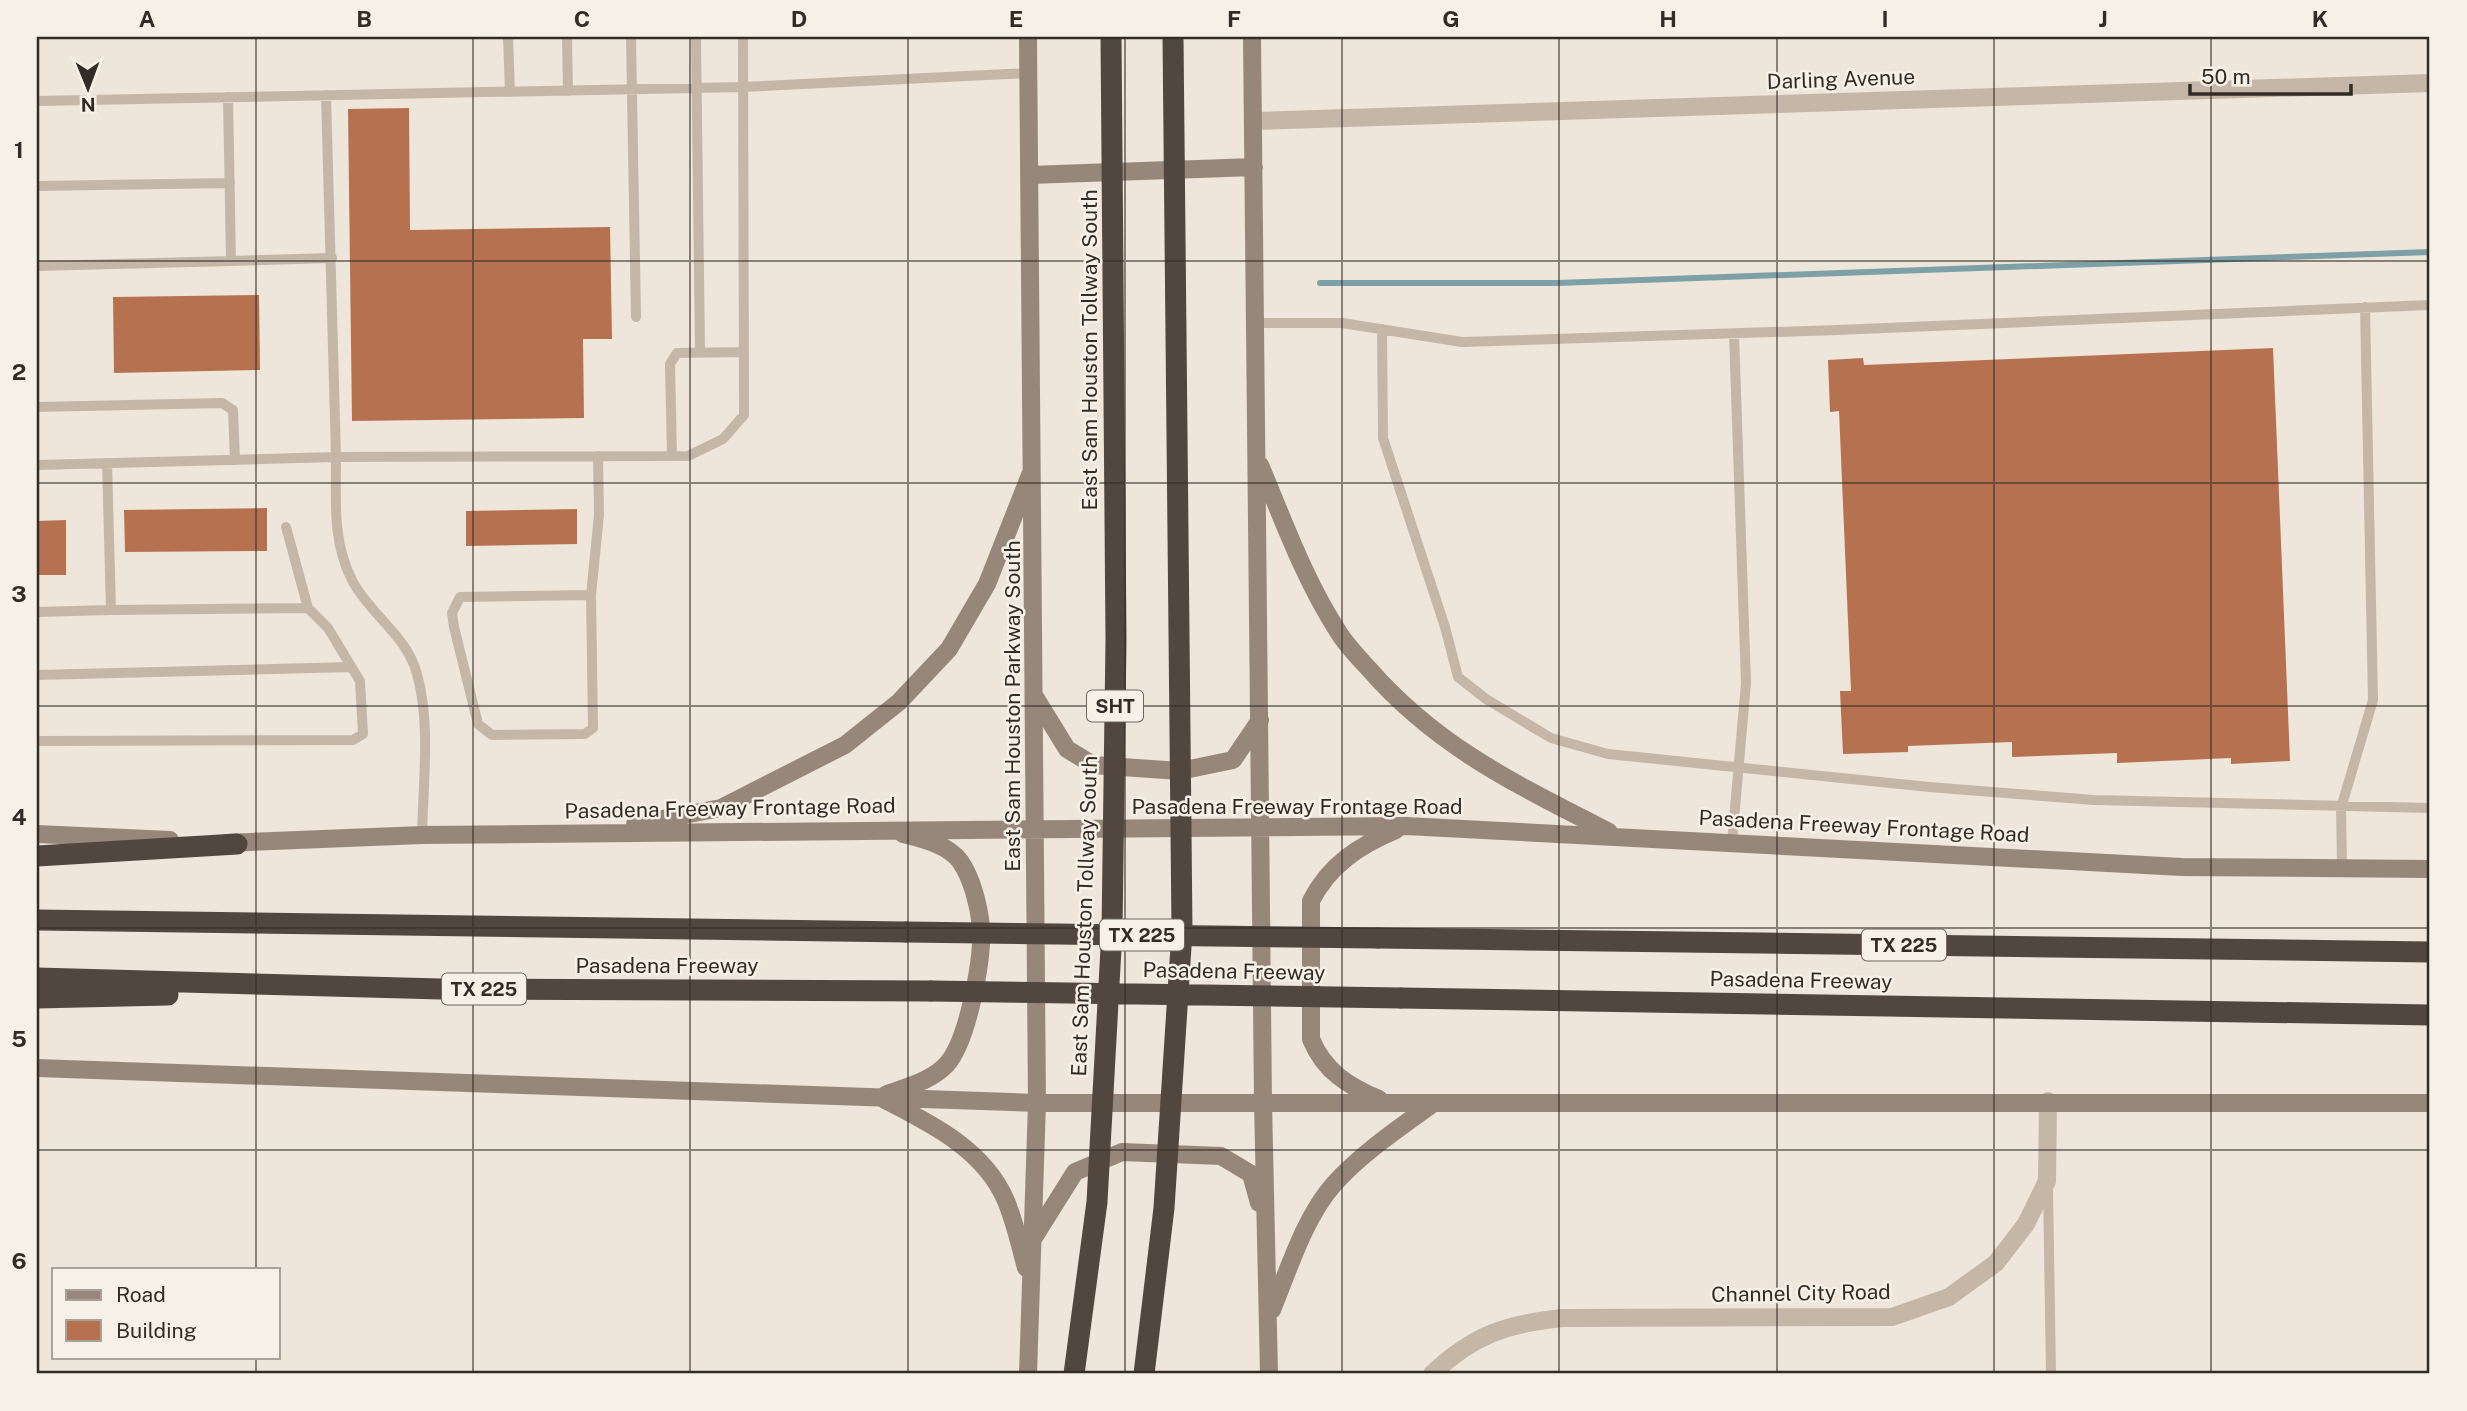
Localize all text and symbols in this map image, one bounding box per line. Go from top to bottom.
text: A [139,5,156,32]
text: B [356,5,372,32]
text: C [574,5,590,32]
text: D [791,5,807,32]
text: E [1009,5,1023,32]
text: F [1227,5,1241,32]
text: G [1442,5,1460,32]
text: H [1659,5,1677,32]
text: I [1881,5,1889,32]
text: J [2098,5,2108,32]
text: K [2312,5,2328,32]
north arrow [52,52,122,122]
scale bar [2190,52,2352,96]
street label: Darling Avenue [1766,64,1916,94]
text: 50 m [2201,64,2251,89]
text: N [81,94,96,116]
text: 1 [14,136,24,163]
street label: East Sam Houston Tollway South [1077,189,1102,511]
text: 2 [12,358,26,385]
street label: East Sam Houston Parkway South [1000,540,1025,872]
text: 3 [11,580,27,607]
road number: SHT [1087,691,1143,722]
street label: East Sam Houston Tollway South [1066,755,1102,1077]
street label: Pasadena Freeway Frontage Road [564,793,896,823]
street label: Pasadena Freeway Frontage Road [1131,794,1463,819]
text: 4 [11,803,27,830]
street label: Pasadena Freeway Frontage Road [1698,805,2030,847]
road number: TX 225 [1100,920,1184,951]
road number: TX 225 [1862,930,1946,960]
street label: Pasadena Freeway [576,953,758,978]
street label: Pasadena Freeway [1142,957,1326,985]
street label: Pasadena Freeway [1709,966,1893,994]
road number: TX 225 [442,973,526,1004]
text: 5 [11,1025,27,1052]
text: 6 [11,1247,27,1274]
legend [52,1268,280,1358]
street label: Channel City Road [1711,1279,1891,1307]
text: Road [116,1282,166,1307]
text: Building [116,1318,197,1343]

